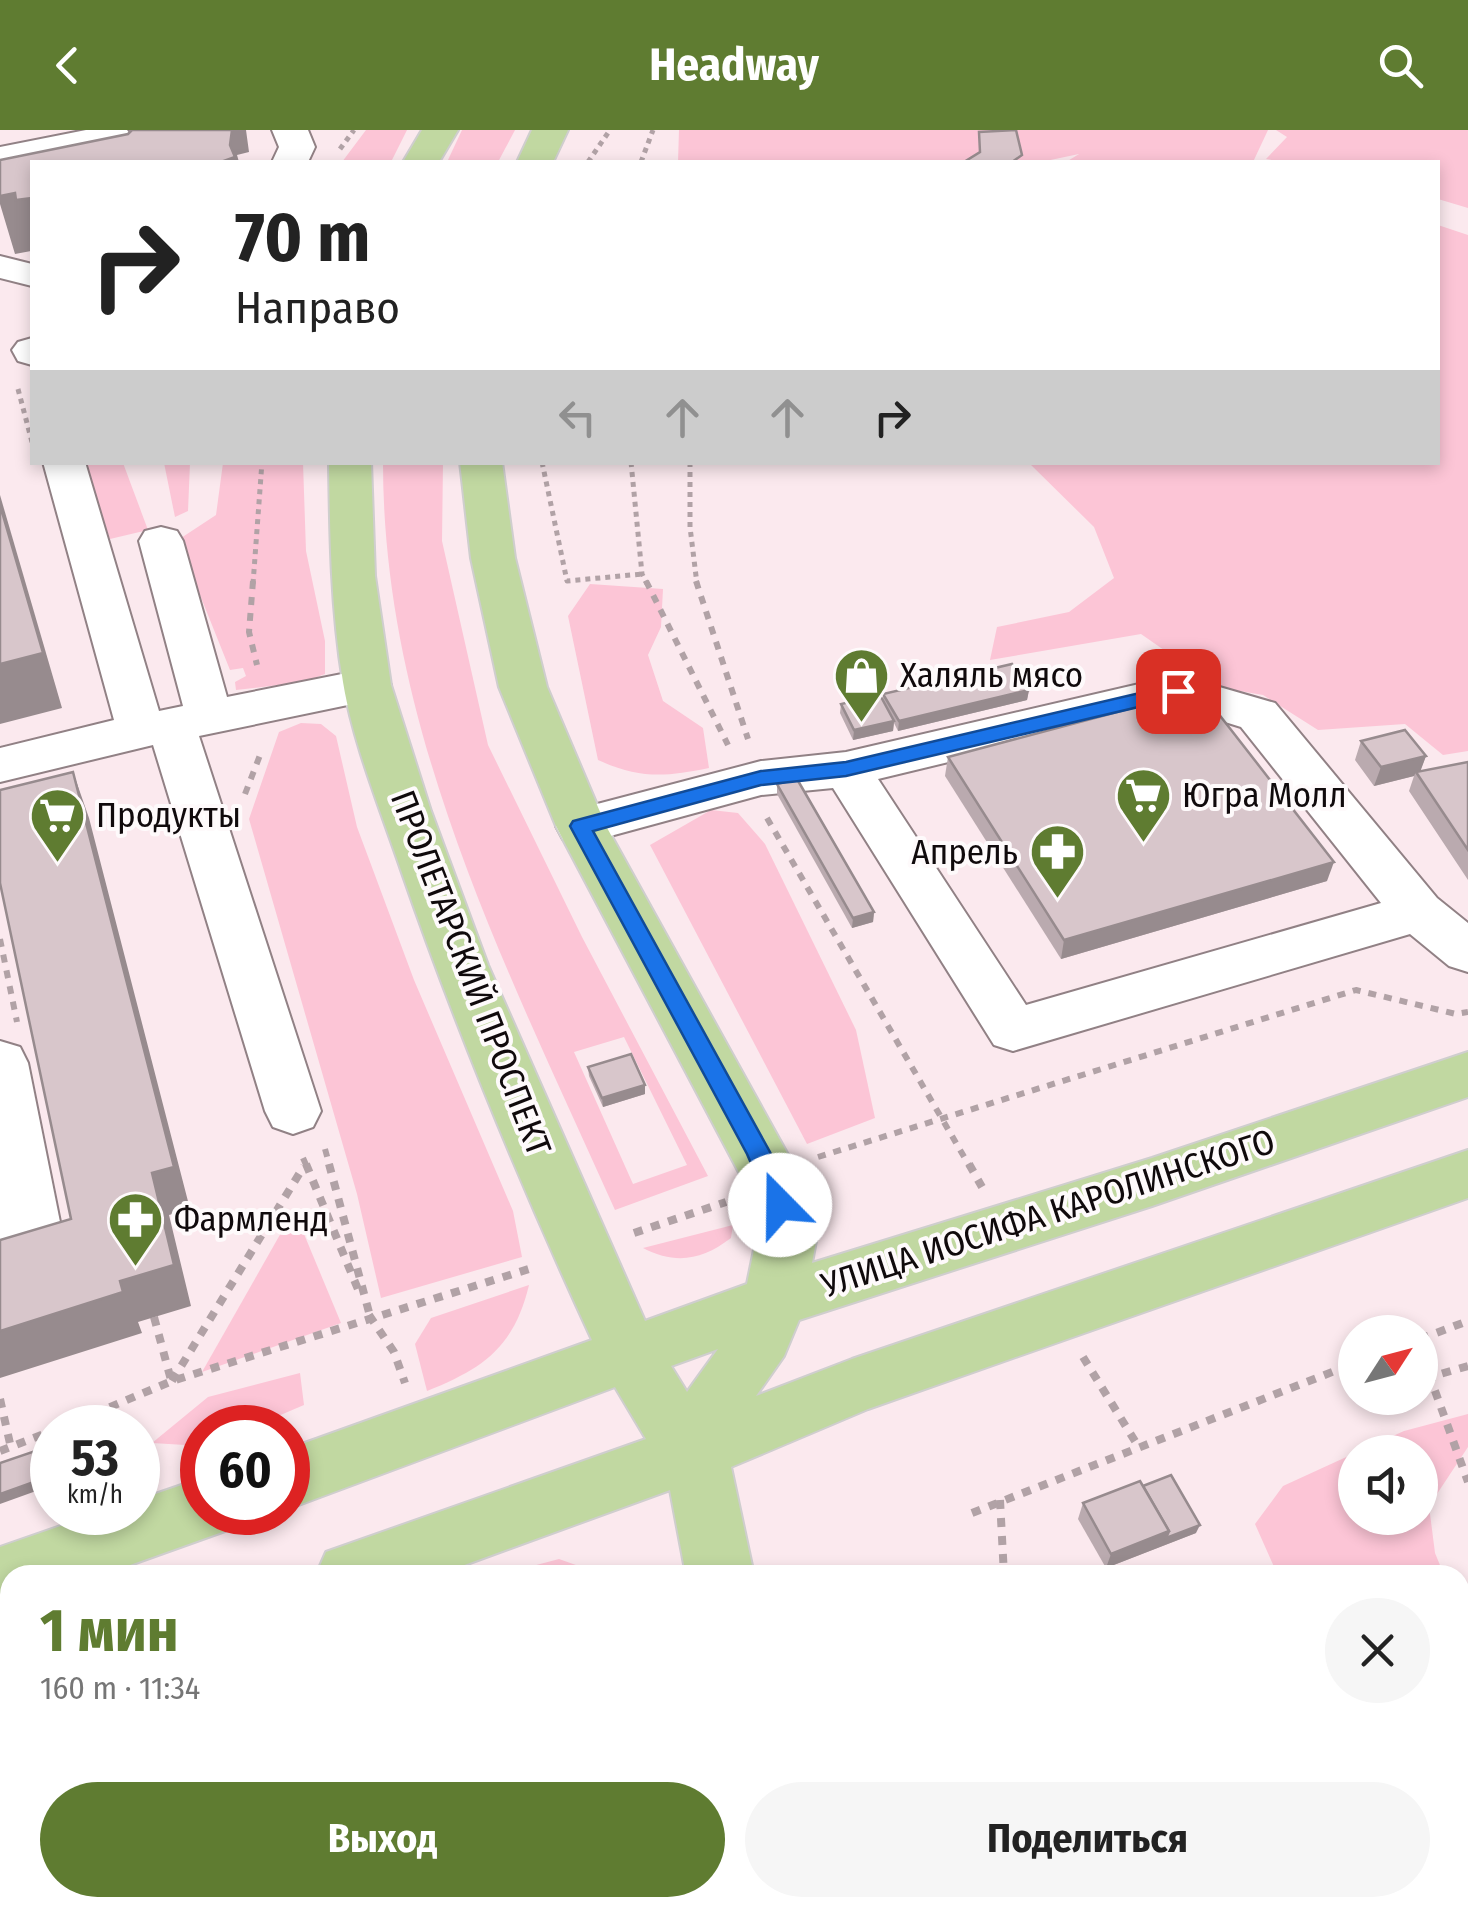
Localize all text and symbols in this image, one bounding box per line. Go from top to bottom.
icon: back [40,38,95,93]
text: Headway [649,38,819,92]
icon: search [1373,38,1428,93]
text: 70 m [235,196,370,280]
icon: right [70,200,200,330]
text: Направо [235,281,400,335]
icon: left [550,390,605,445]
icon: ahead [655,390,710,445]
icon: ahead [760,390,815,445]
icon: right [865,390,920,445]
shop icon: Халяль мясо [831,645,891,724]
pin [1136,649,1221,734]
place label: Халяль мясо [900,654,1083,696]
icon: arrive [1151,664,1206,719]
supermarket icon: Югра Молл [1113,765,1173,844]
place label: Югра Молл [1182,774,1347,816]
supermarket icon: Продукты [27,785,87,864]
street label: ПРОЛЕТАРСКИЙ ПРОСПЕКТ [382,785,560,1162]
place label: Продукты [96,794,241,836]
pharmacy icon: Апрель [1027,822,1087,901]
place label: Апрель [911,831,1018,873]
street label: УЛИЦА ИОСИФА КАРОЛИНСКОГО [815,1120,1280,1307]
position arrow [728,1153,832,1257]
pharmacy icon: Фармленд [105,1189,165,1268]
place label: Фармленд [174,1198,328,1240]
north arrow [1338,1315,1438,1415]
map controls [1338,1315,1438,1535]
speed limit sign: 60 [180,1405,310,1535]
text: 53 [71,1428,119,1488]
button: sound [1338,1435,1438,1535]
text: km/h [67,1480,123,1510]
text: 1 мин [40,1595,179,1667]
button: close [1325,1598,1430,1703]
text: 160 m · 11:34 [40,1669,200,1707]
button: Выход [40,1782,725,1897]
button: Поделиться [745,1782,1430,1897]

